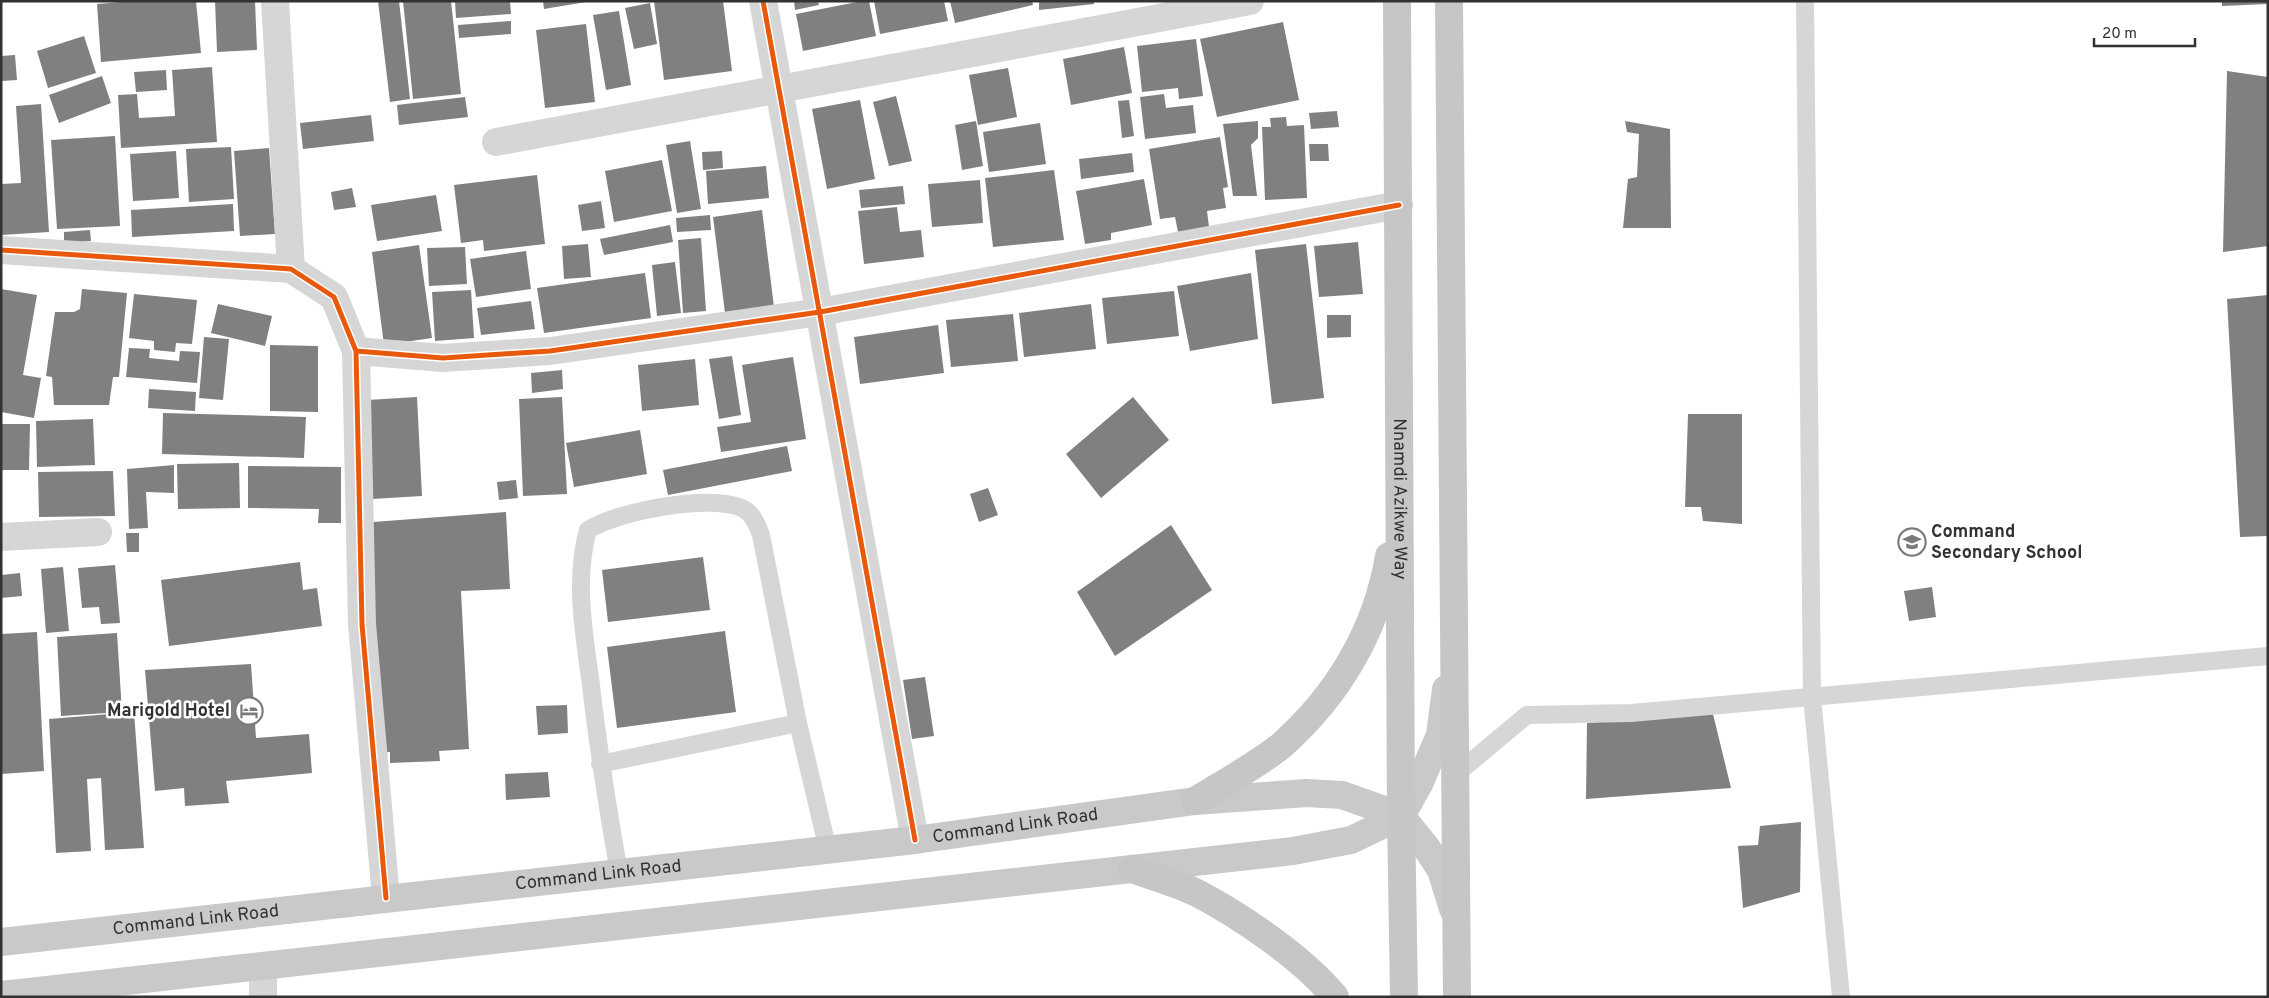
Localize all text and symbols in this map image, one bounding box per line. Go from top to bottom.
scale bar [2094,15,2195,47]
text: 20 m [2102,25,2137,44]
street label: Nnamdi Azikwe Way [1388,418,1411,580]
place label: Command Secondary School [1931,521,2082,565]
school or university icon: Command Secondary School [1897,527,1927,557]
hotel icon: Marigold Hotel [234,696,264,726]
place label: Marigold Hotel [107,700,230,723]
street label: Command Link Road [931,803,1100,849]
street label: Command Link Road [514,855,683,896]
street label: Command Link Road [111,900,280,941]

